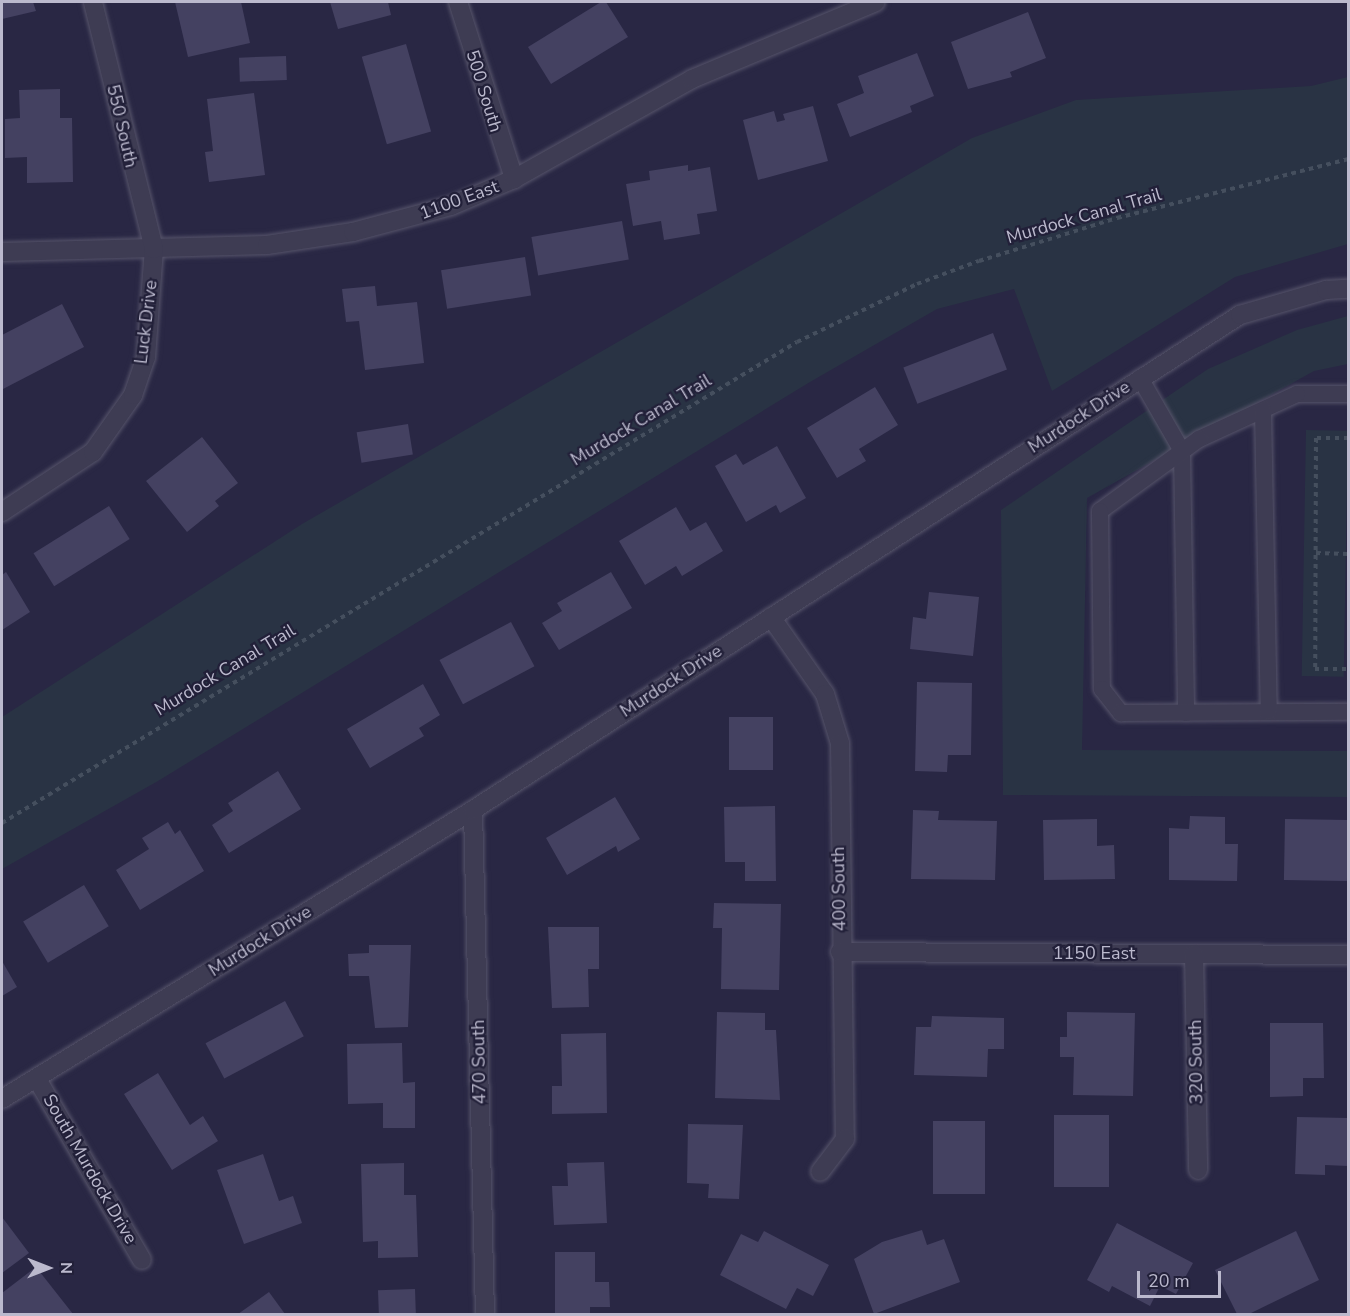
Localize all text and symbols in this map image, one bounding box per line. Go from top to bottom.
street label: 500 South [461,47,507,135]
street label: 550 South [102,82,142,170]
street label: 1100 East [417,176,501,224]
street label: Murdock Canal Trail [1004,184,1164,248]
street label: Luck Drive [130,279,162,365]
street label: Murdock Canal Trail [567,369,715,471]
street label: Murdock Drive [1024,376,1134,458]
street label: Murdock Canal Trail [151,619,299,721]
street label: Murdock Drive [616,640,726,722]
street label: 400 South [827,846,851,932]
street label: Murdock Drive [205,901,315,981]
street label: 1150 East [1053,942,1135,964]
street label: 470 South [467,1019,491,1105]
street label: 320 South [1184,1019,1208,1105]
street label: South Murdock Drive [38,1090,142,1248]
north arrow [18,1238,78,1298]
scale bar [1140,1259,1224,1297]
text: N [55,1262,77,1274]
text: 20 m [1148,1269,1190,1293]

